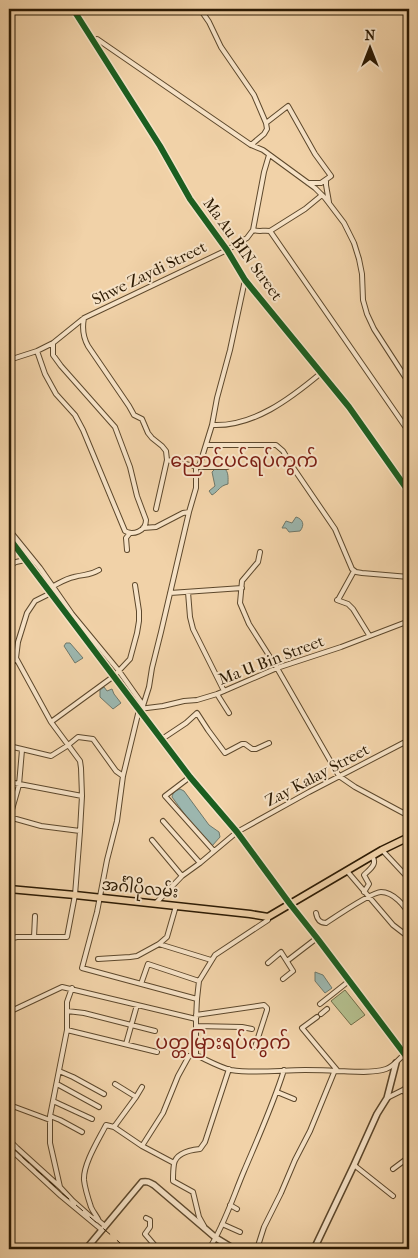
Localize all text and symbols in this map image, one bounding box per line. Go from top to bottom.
north arrow [346,22,396,72]
text: N [365,27,376,44]
street label: Ma Au BIN Street [199,194,287,304]
street label: Shwe Zaydi Street [89,237,210,309]
district label: ညောင်ပင်ရပ်ကွက် [170,446,318,476]
street label: Ma U Bin Street [216,631,327,689]
street label: Zay Kalay Street [262,740,372,810]
street label: အင်္ဂါပိုလမ်း [100,873,180,906]
district label: ပတ္တမြားရပ်ကွက် [155,1028,291,1058]

